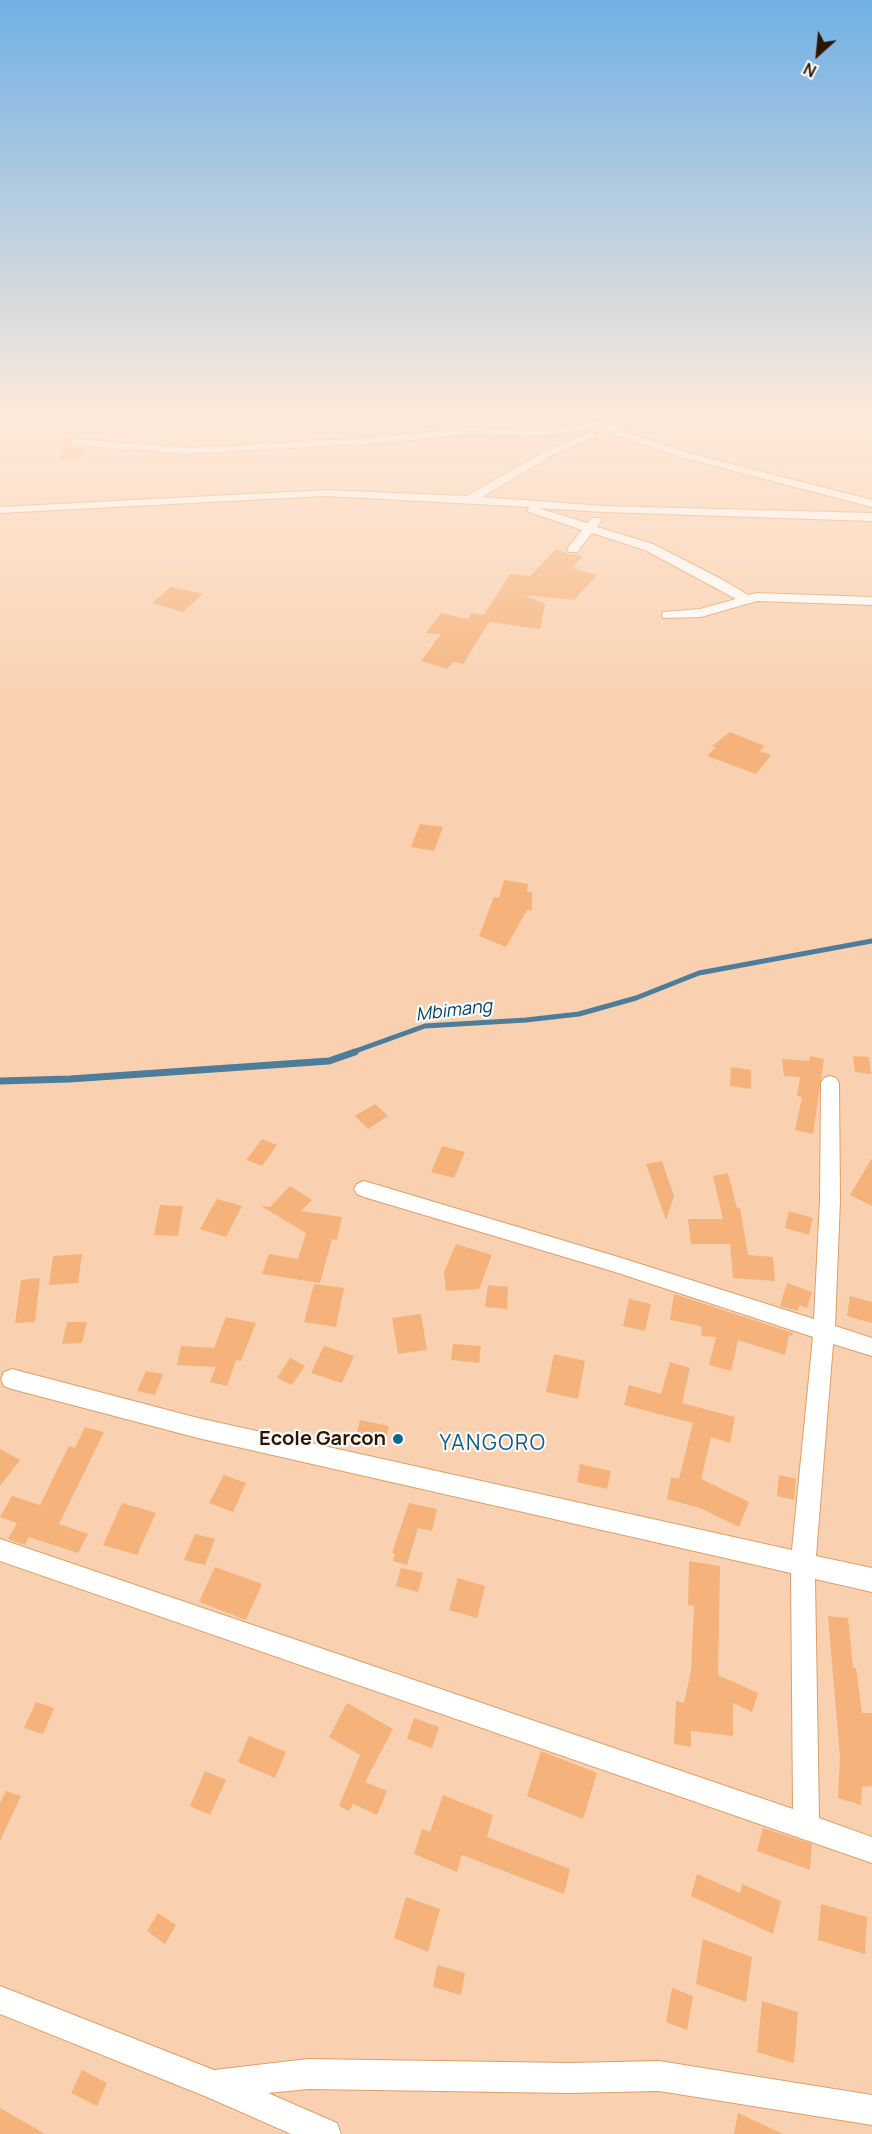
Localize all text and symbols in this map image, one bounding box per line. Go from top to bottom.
north arrow [788,24,848,84]
text: N [800,58,820,82]
water label: Mbimang [415,996,493,1026]
place label: Ecole Garcon [259,1427,386,1451]
district label: YANGORO [440,1431,546,1457]
marker: Ecole Garcon [391,1432,405,1446]

